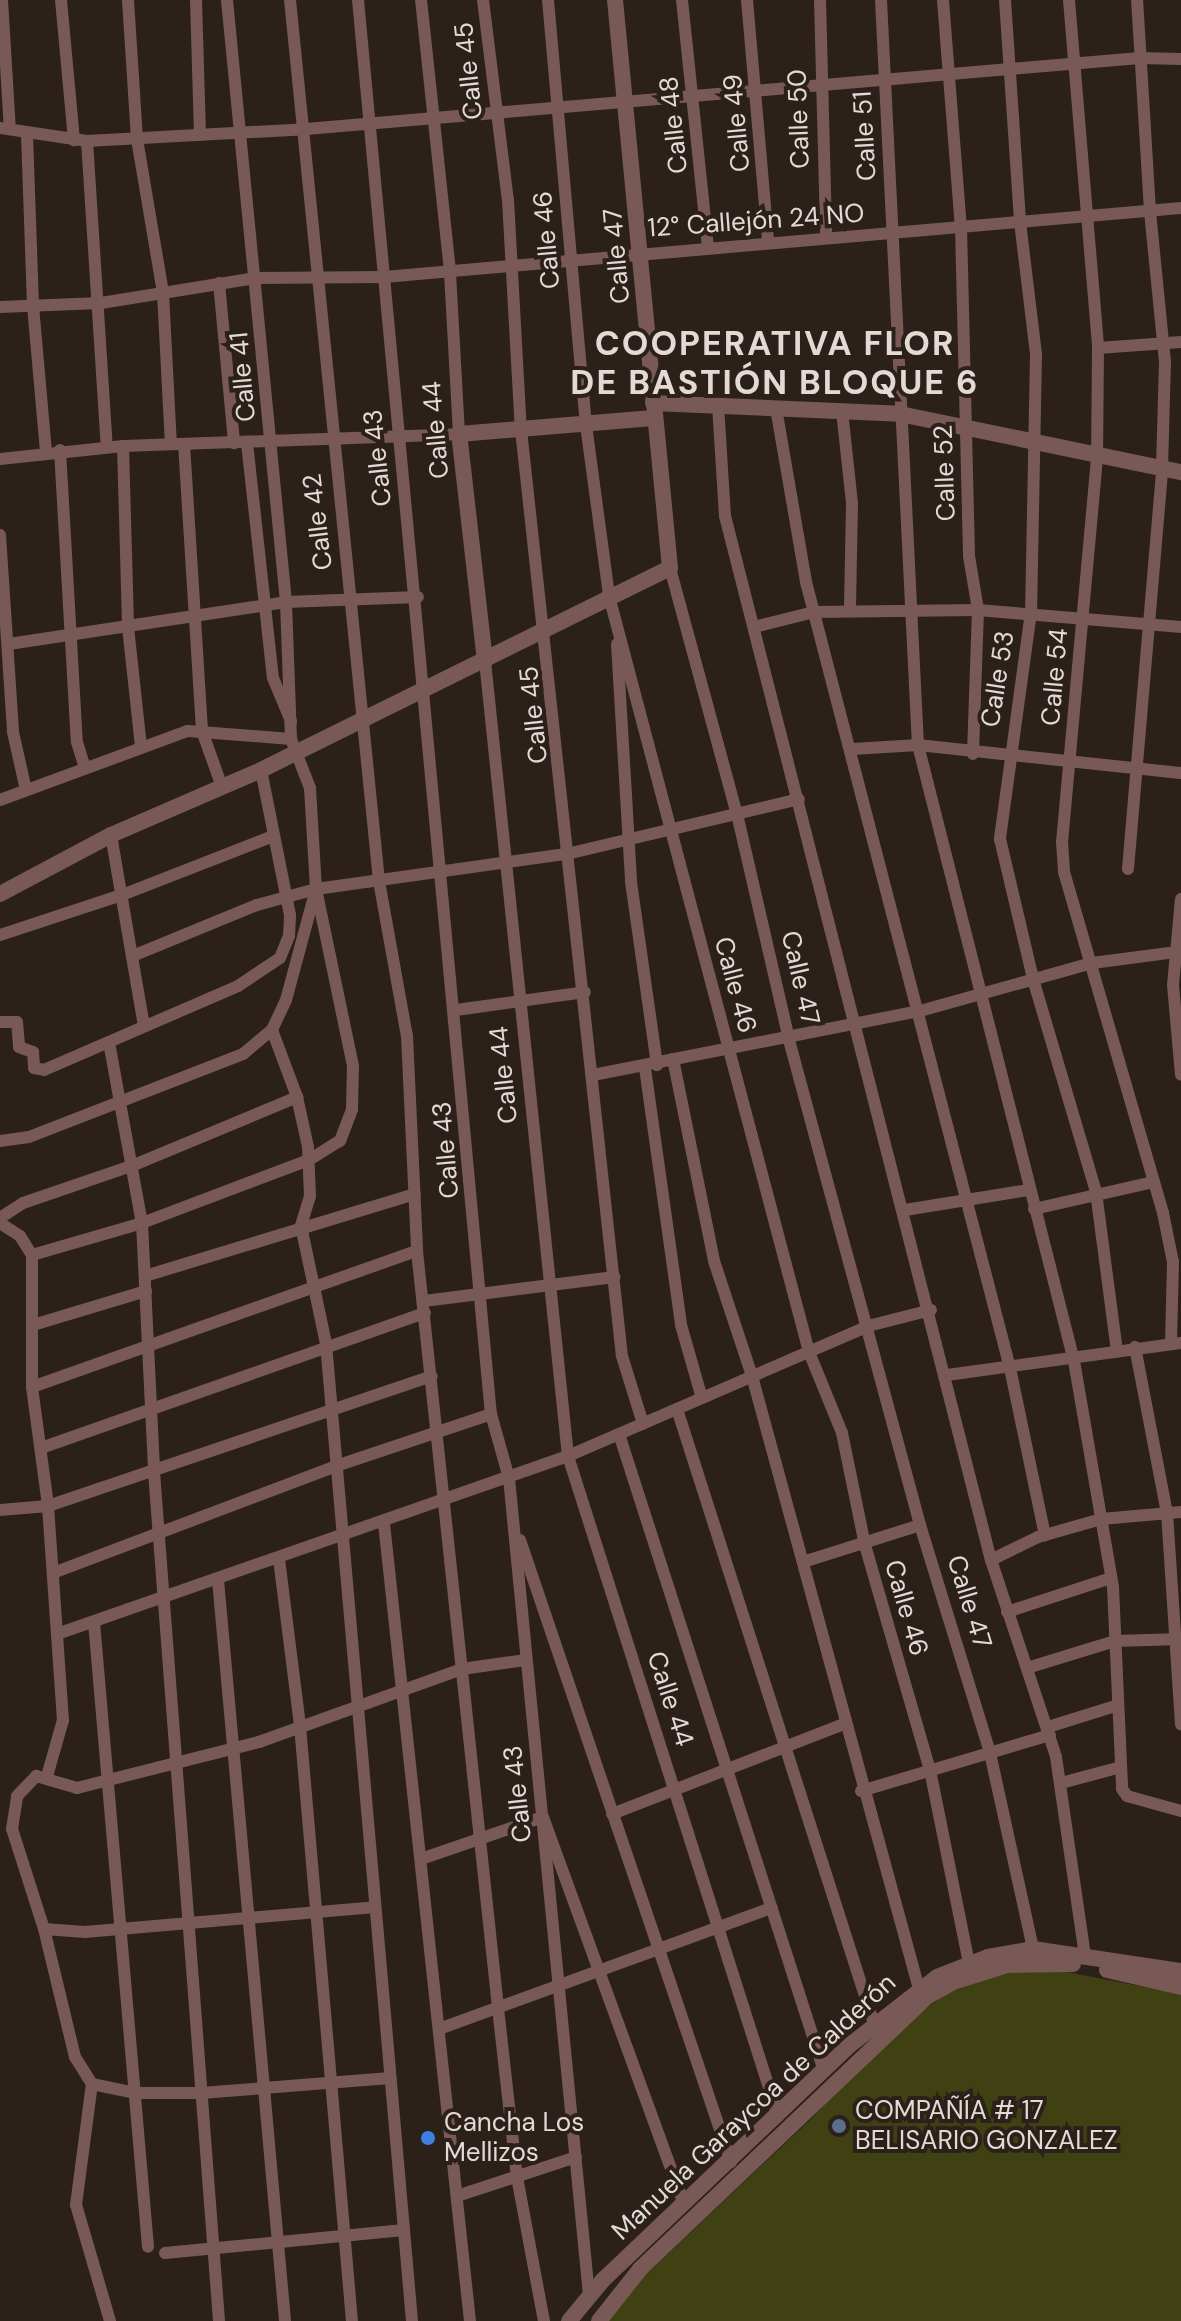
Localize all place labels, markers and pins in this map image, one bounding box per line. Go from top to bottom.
place label: COMPAÑÍA # 17 BELISARIO GONZALEZ [855,2095,1118,2156]
place label: Cancha Los Mellizos [444,2107,584,2168]
marker: COMPAÑÍA # 17 BELISARIO GONZALEZ [830,2117,848,2135]
marker: Cancha Los Mellizos [419,2129,437,2147]

